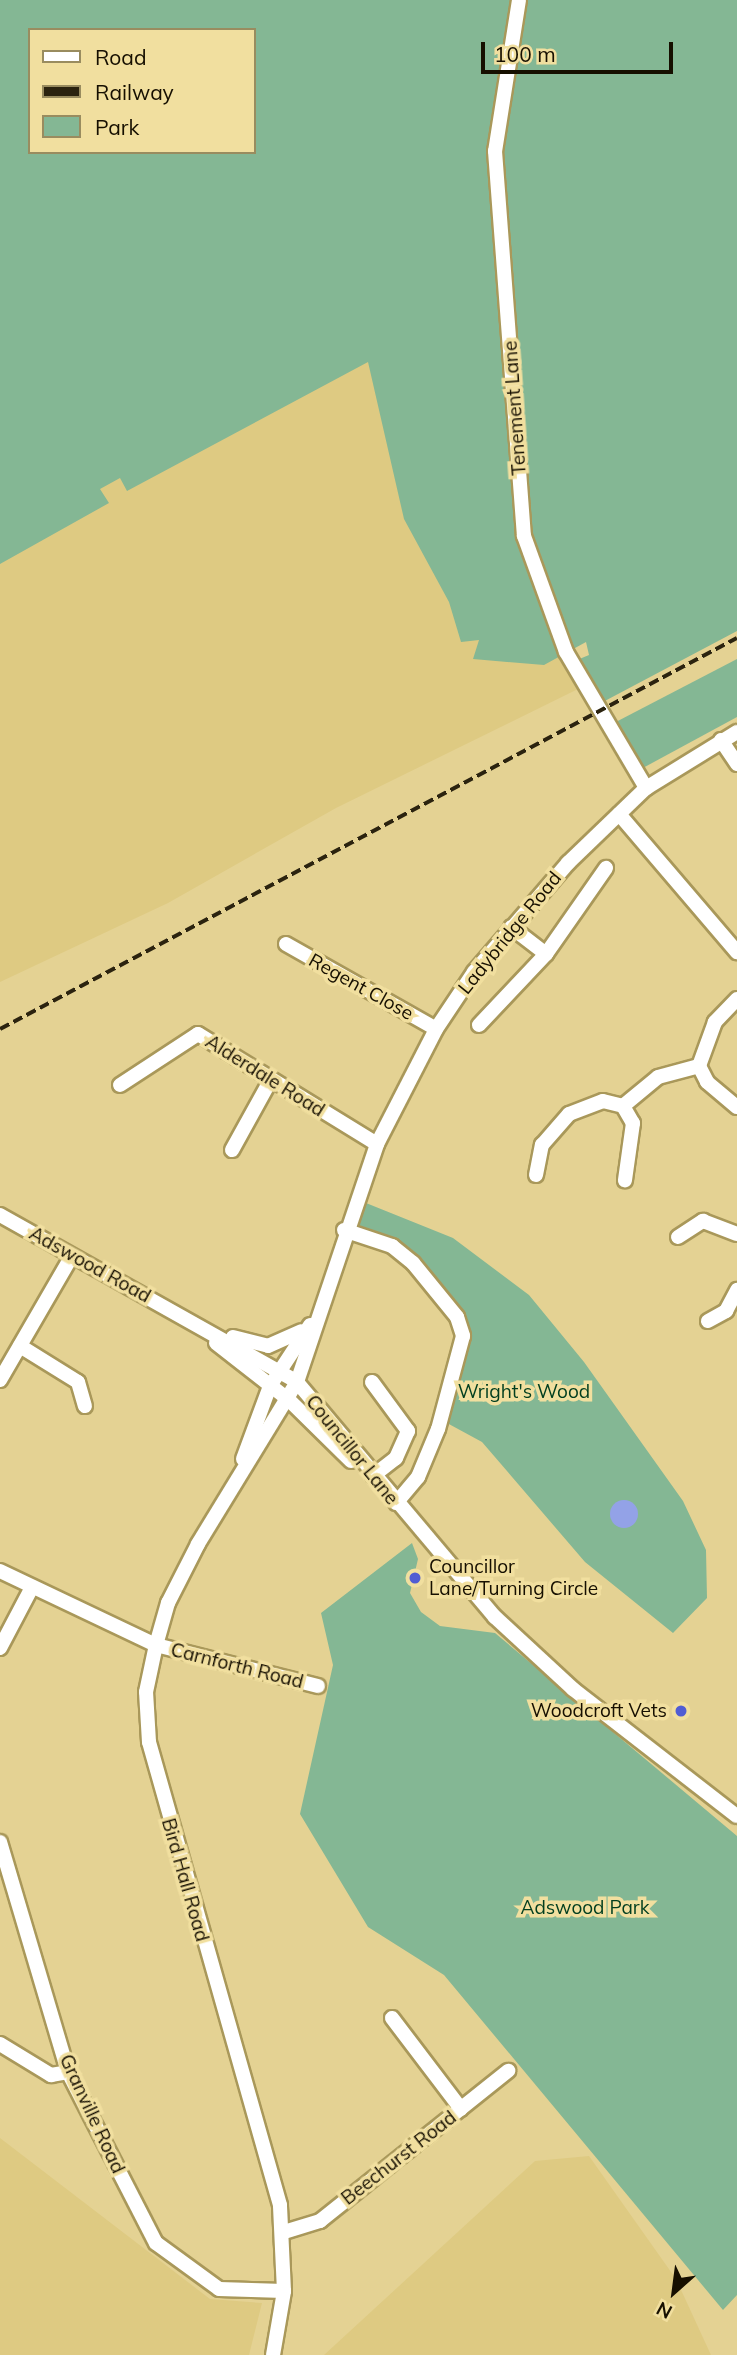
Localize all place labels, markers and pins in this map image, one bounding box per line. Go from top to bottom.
place label: Councillor Lane/Turning Circle [429,1556,598,1600]
marker: Councillor Lane/Turning Circle [407,1570,423,1586]
place label: Woodcroft Vets [531,1700,667,1722]
marker: Woodcroft Vets [673,1703,689,1719]

